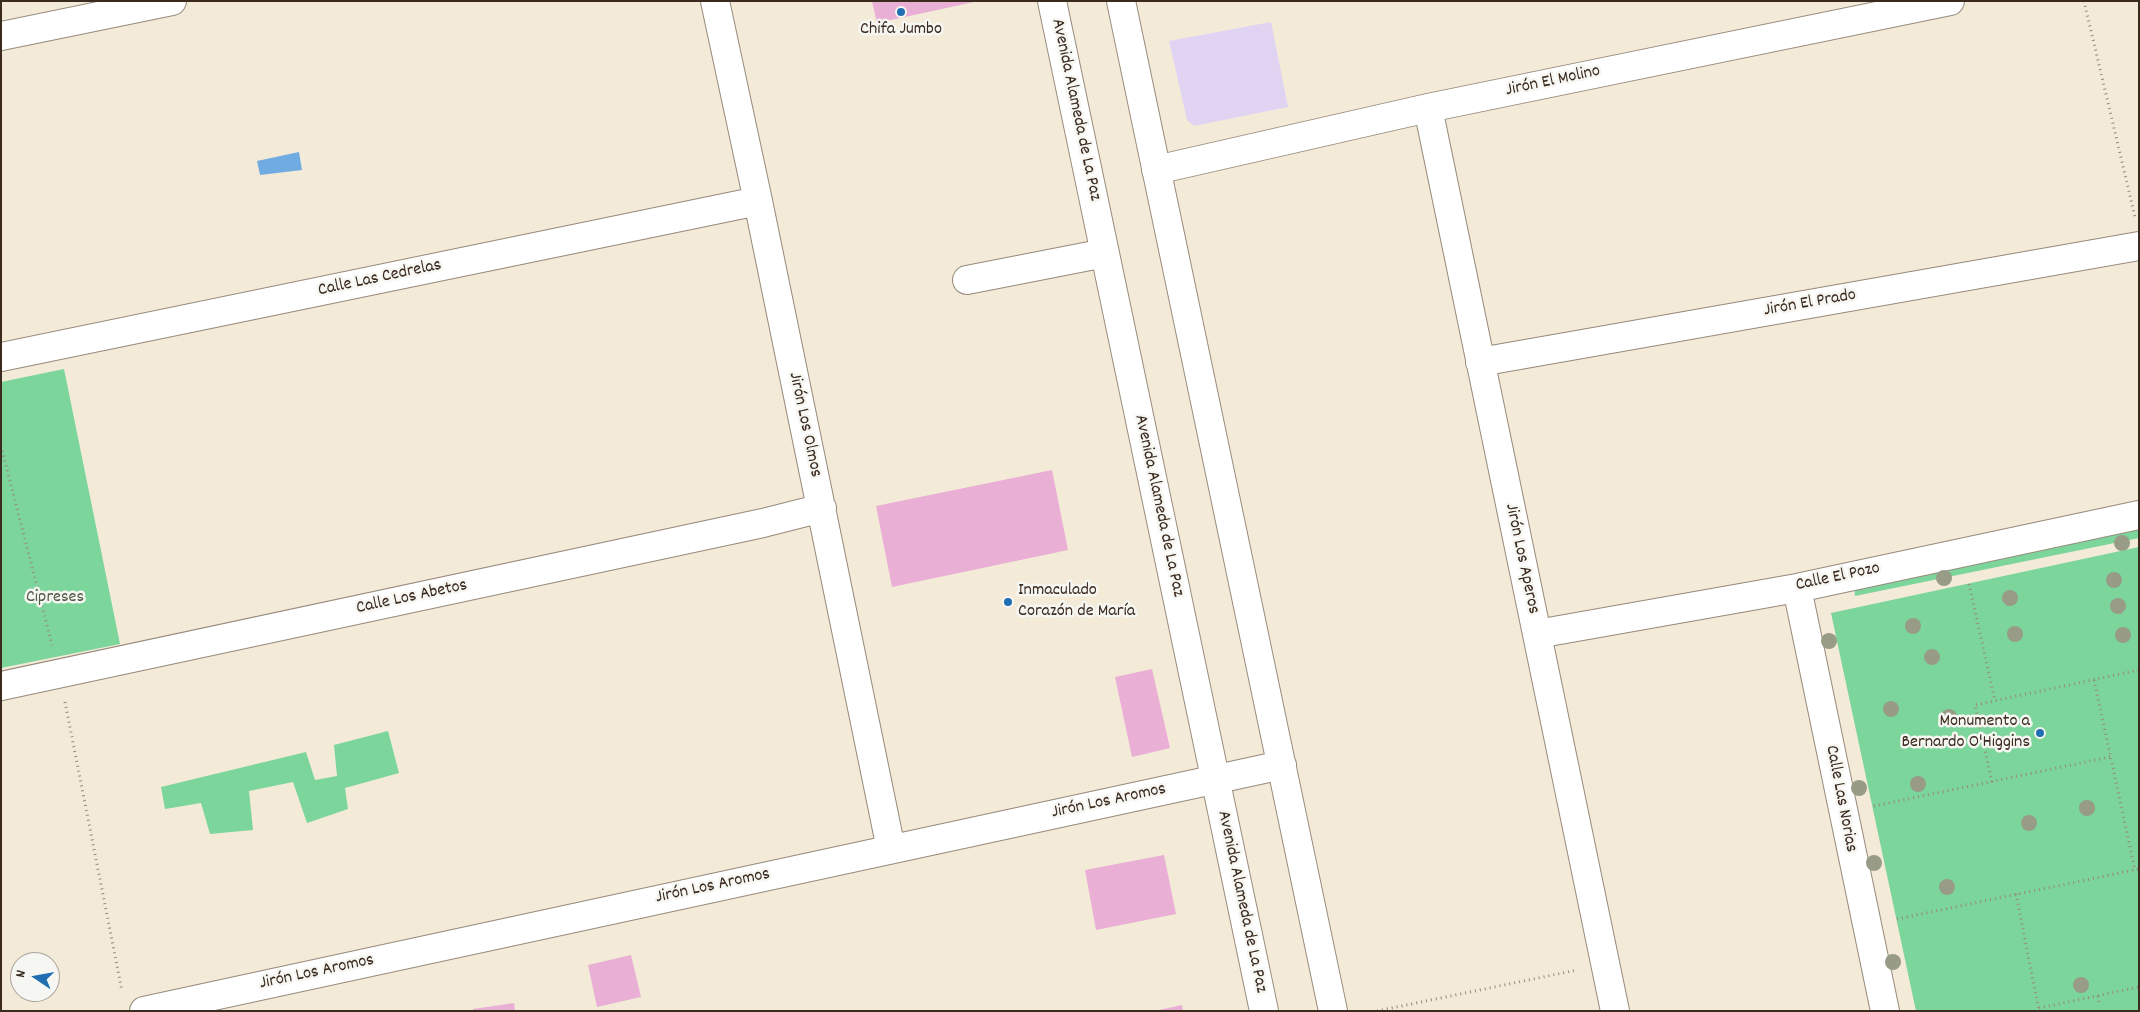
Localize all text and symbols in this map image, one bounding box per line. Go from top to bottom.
marker: Chifa Jumbo [895,6,907,18]
street label: Avenida Alameda de La Paz [1045,17,1105,203]
place label: Chifa Jumbo [860,20,942,42]
street label: Jirón El Molino [1504,61,1602,103]
street label: Calle Las Cedrelas [316,255,444,303]
street label: Jirón El Prado [1762,285,1858,323]
street label: Jirón Los Olmos [782,371,826,479]
street label: Avenida Alameda de La Paz [1128,413,1188,599]
street label: Jirón Los Aperos [1499,502,1543,616]
street label: Calle El Pozo [1794,559,1882,597]
street label: Calle Los Abetos [355,576,469,620]
place label: Inmaculado Corazón de María [1018,581,1135,624]
park label: Cipreses [26,588,84,610]
marker: Inmaculado Corazón de María [1002,596,1014,608]
place label: Monumento a Bernardo O'Higgins [1902,712,2030,754]
marker: Monumento a Bernardo O'Higgins [2034,727,2046,739]
street label: Calle Las Norias [1819,744,1861,854]
street label: Jirón Los Aromos [1050,779,1168,825]
street label: Avenida Alameda de La Paz [1211,809,1271,995]
street label: Jirón Los Aromos [654,864,772,910]
street label: Jirón Los Aromos [258,950,376,996]
north arrow [10,952,60,1002]
text: N [11,969,32,980]

